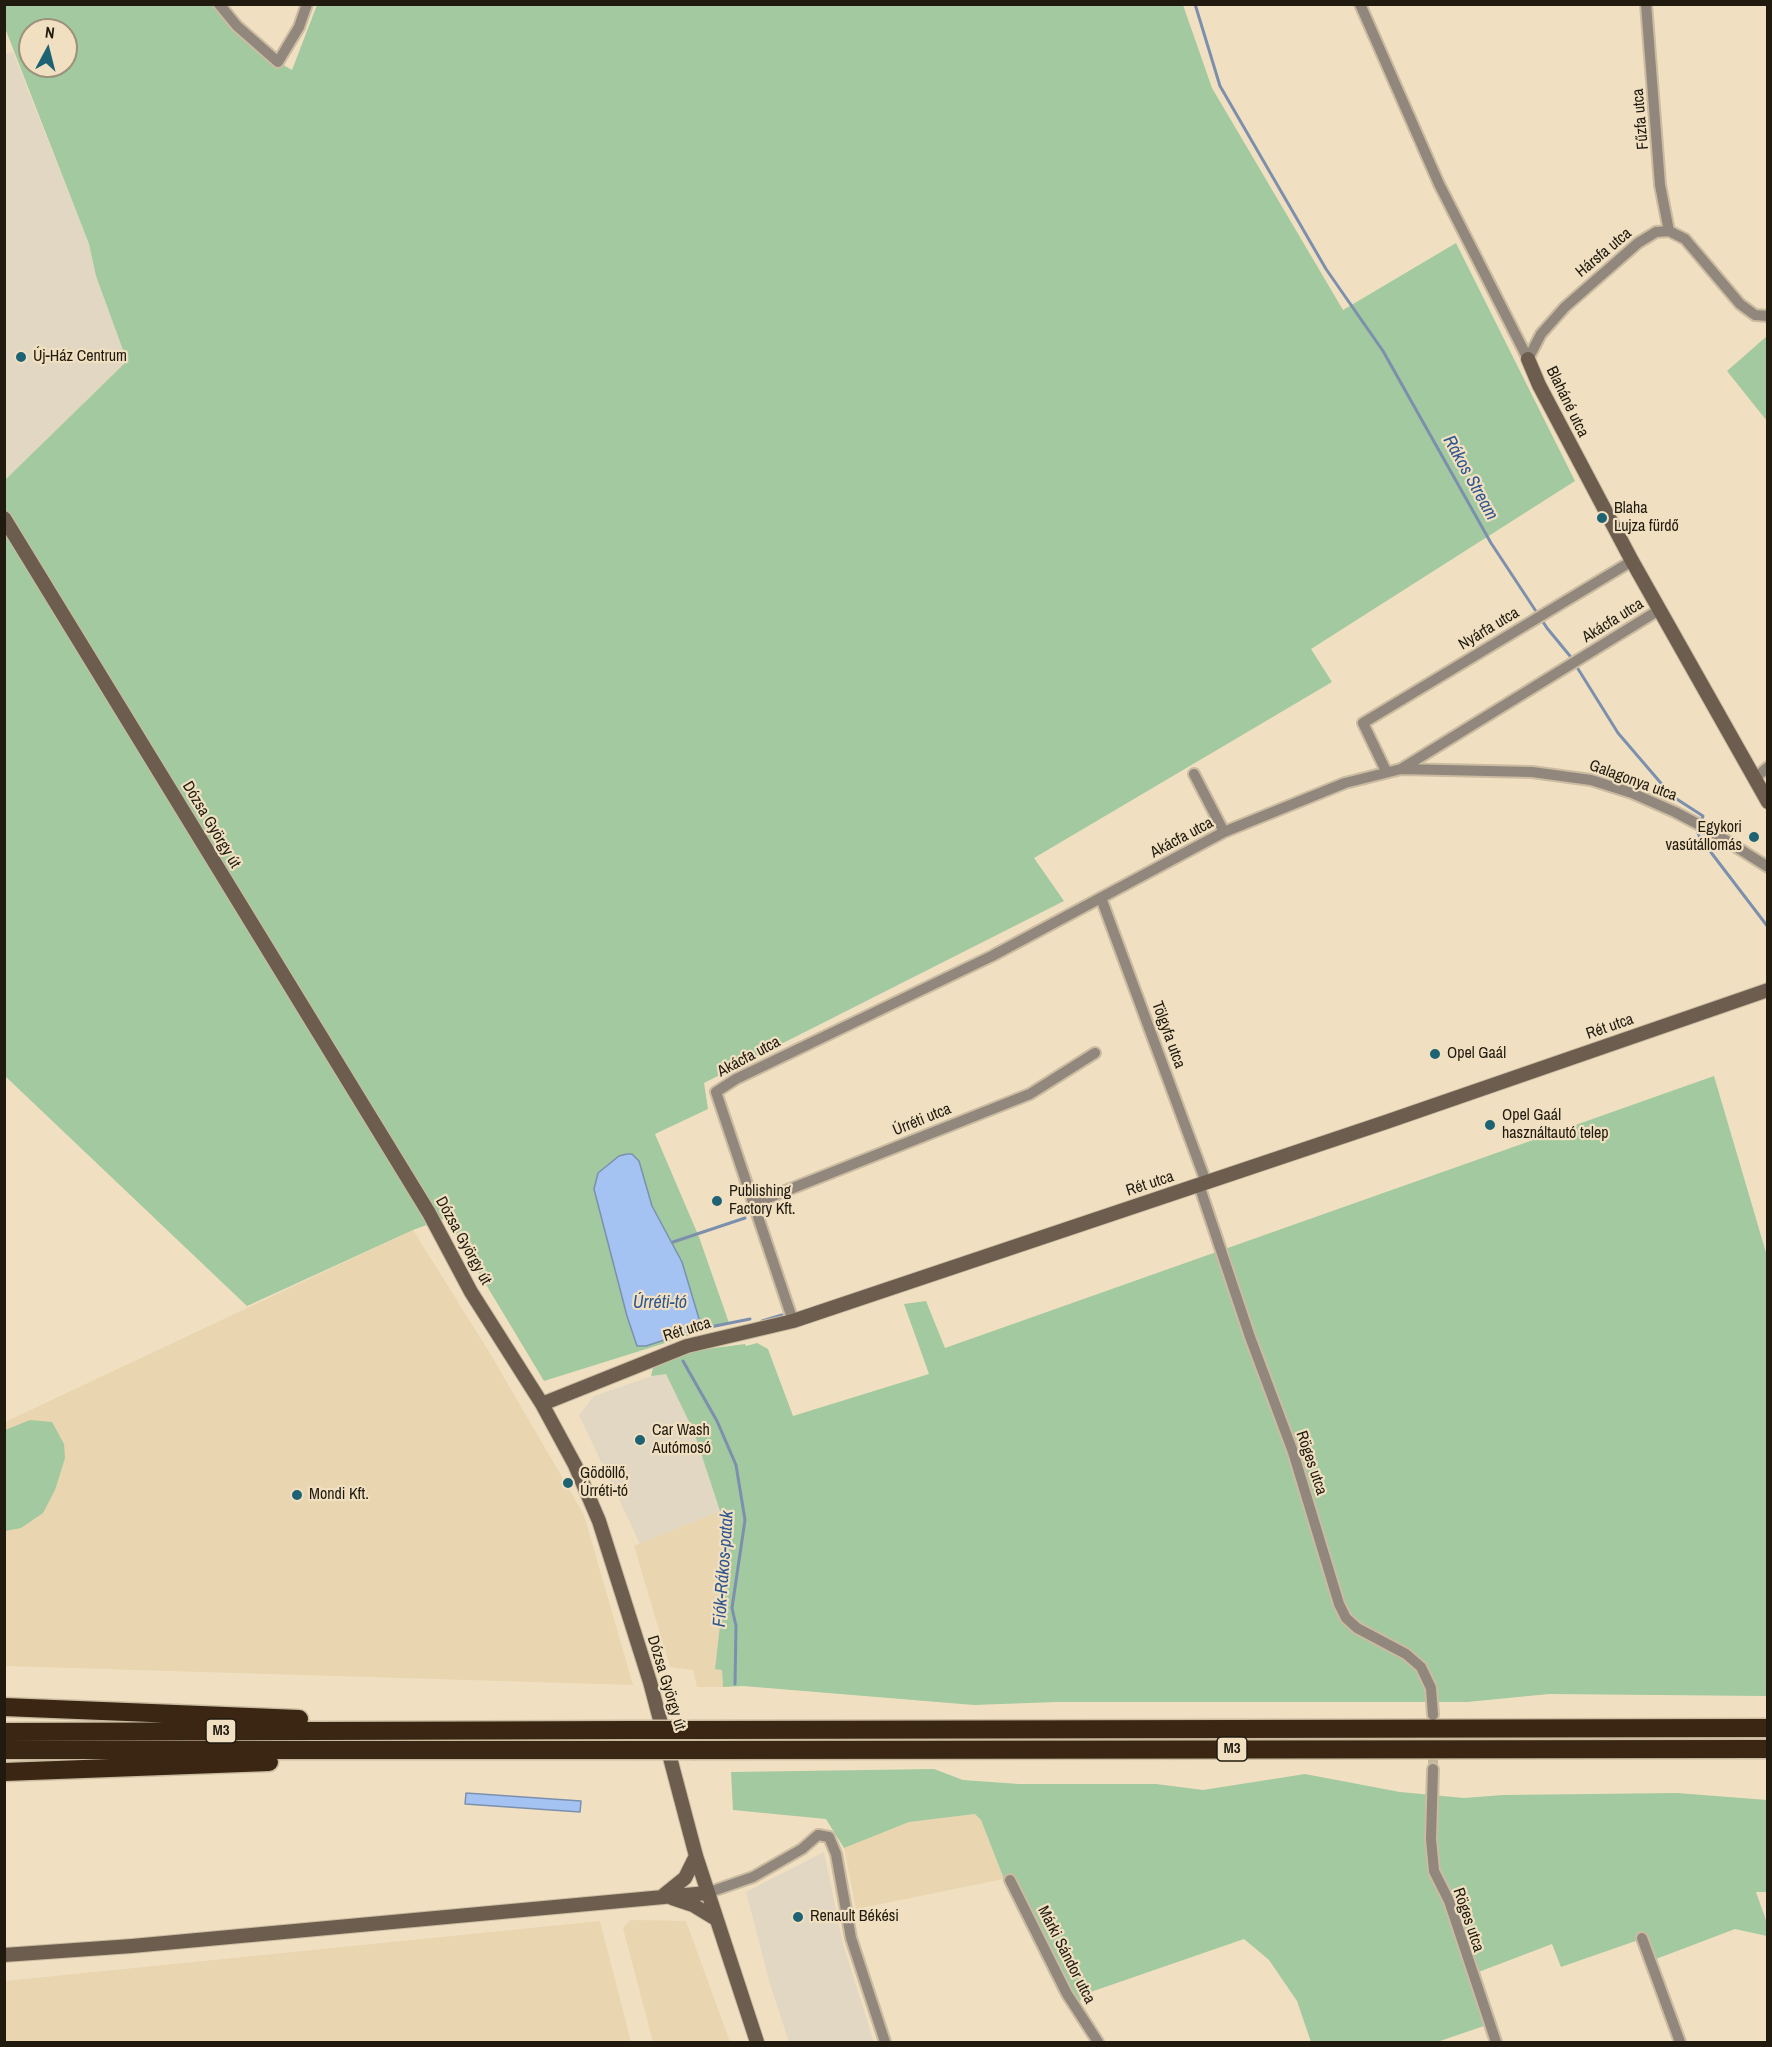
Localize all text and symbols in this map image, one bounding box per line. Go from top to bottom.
north arrow [18,18,78,78]
text: N [44,21,56,44]
street label: Fűzfa utca [1629,88,1653,150]
street label: Hársfa utca [1572,224,1636,282]
place label: Új-Ház Centrum [33,347,127,367]
marker: Új-Ház Centrum [14,350,28,364]
street label: Blaháné utca [1542,363,1592,441]
water label: Rákos Stream [1438,432,1502,524]
place label: Blaha Lujza fürdő [1614,499,1679,537]
marker: Blaha Lujza fürdő [1595,511,1609,525]
street label: Akácfa utca [1579,595,1647,647]
street label: Nyárfa utca [1455,603,1523,655]
street label: Galagonya utca [1587,756,1679,806]
street label: Dózsa György út [178,778,244,872]
street label: Akácfa utca [1147,813,1217,863]
place label: Egykori vasútállomás [1665,818,1742,856]
marker: Egykori vasútállomás [1747,830,1761,844]
street label: Tölgyfa utca [1147,999,1189,1071]
street label: Rét utca [1584,1010,1636,1044]
street label: Akácfa utca [714,1032,784,1082]
place label: Opel Gaál [1447,1044,1506,1064]
marker: Opel Gaál [1428,1047,1442,1061]
street label: Úrréti utca [890,1100,954,1140]
place label: Opel Gaál használtautó telep [1502,1106,1608,1144]
marker: Opel Gaál használtautó telep [1483,1118,1497,1132]
street label: Rét utca [1124,1167,1176,1201]
place label: Publishing Factory Kft. [729,1182,795,1220]
street label: Dózsa György út [431,1194,495,1288]
marker: Publishing Factory Kft. [710,1194,724,1208]
water label: Úrréti-tó [633,1292,687,1314]
street label: Rét utca [661,1314,713,1346]
place label: Car Wash Autómosó [652,1421,711,1459]
street label: Röges utca [1291,1428,1331,1498]
marker: Car Wash Autómosó [633,1433,647,1447]
place label: Gödöllő, Úrréti-tó [580,1464,629,1502]
marker: Gödöllő, Úrréti-tó [561,1476,575,1490]
place label: Mondi Kft. [309,1485,369,1505]
marker: Mondi Kft. [290,1488,304,1502]
water label: Fiók-Rákos-patak [709,1510,739,1628]
street label: Dózsa György út [643,1633,689,1733]
road number: M3 [206,1719,236,1743]
road number: M3 [1217,1737,1247,1761]
street label: Röges utca [1448,1885,1488,1955]
street label: Márki Sándor utca [1033,1903,1099,2007]
place label: Renault Békési [810,1907,899,1927]
marker: Renault Békési [791,1910,805,1924]

